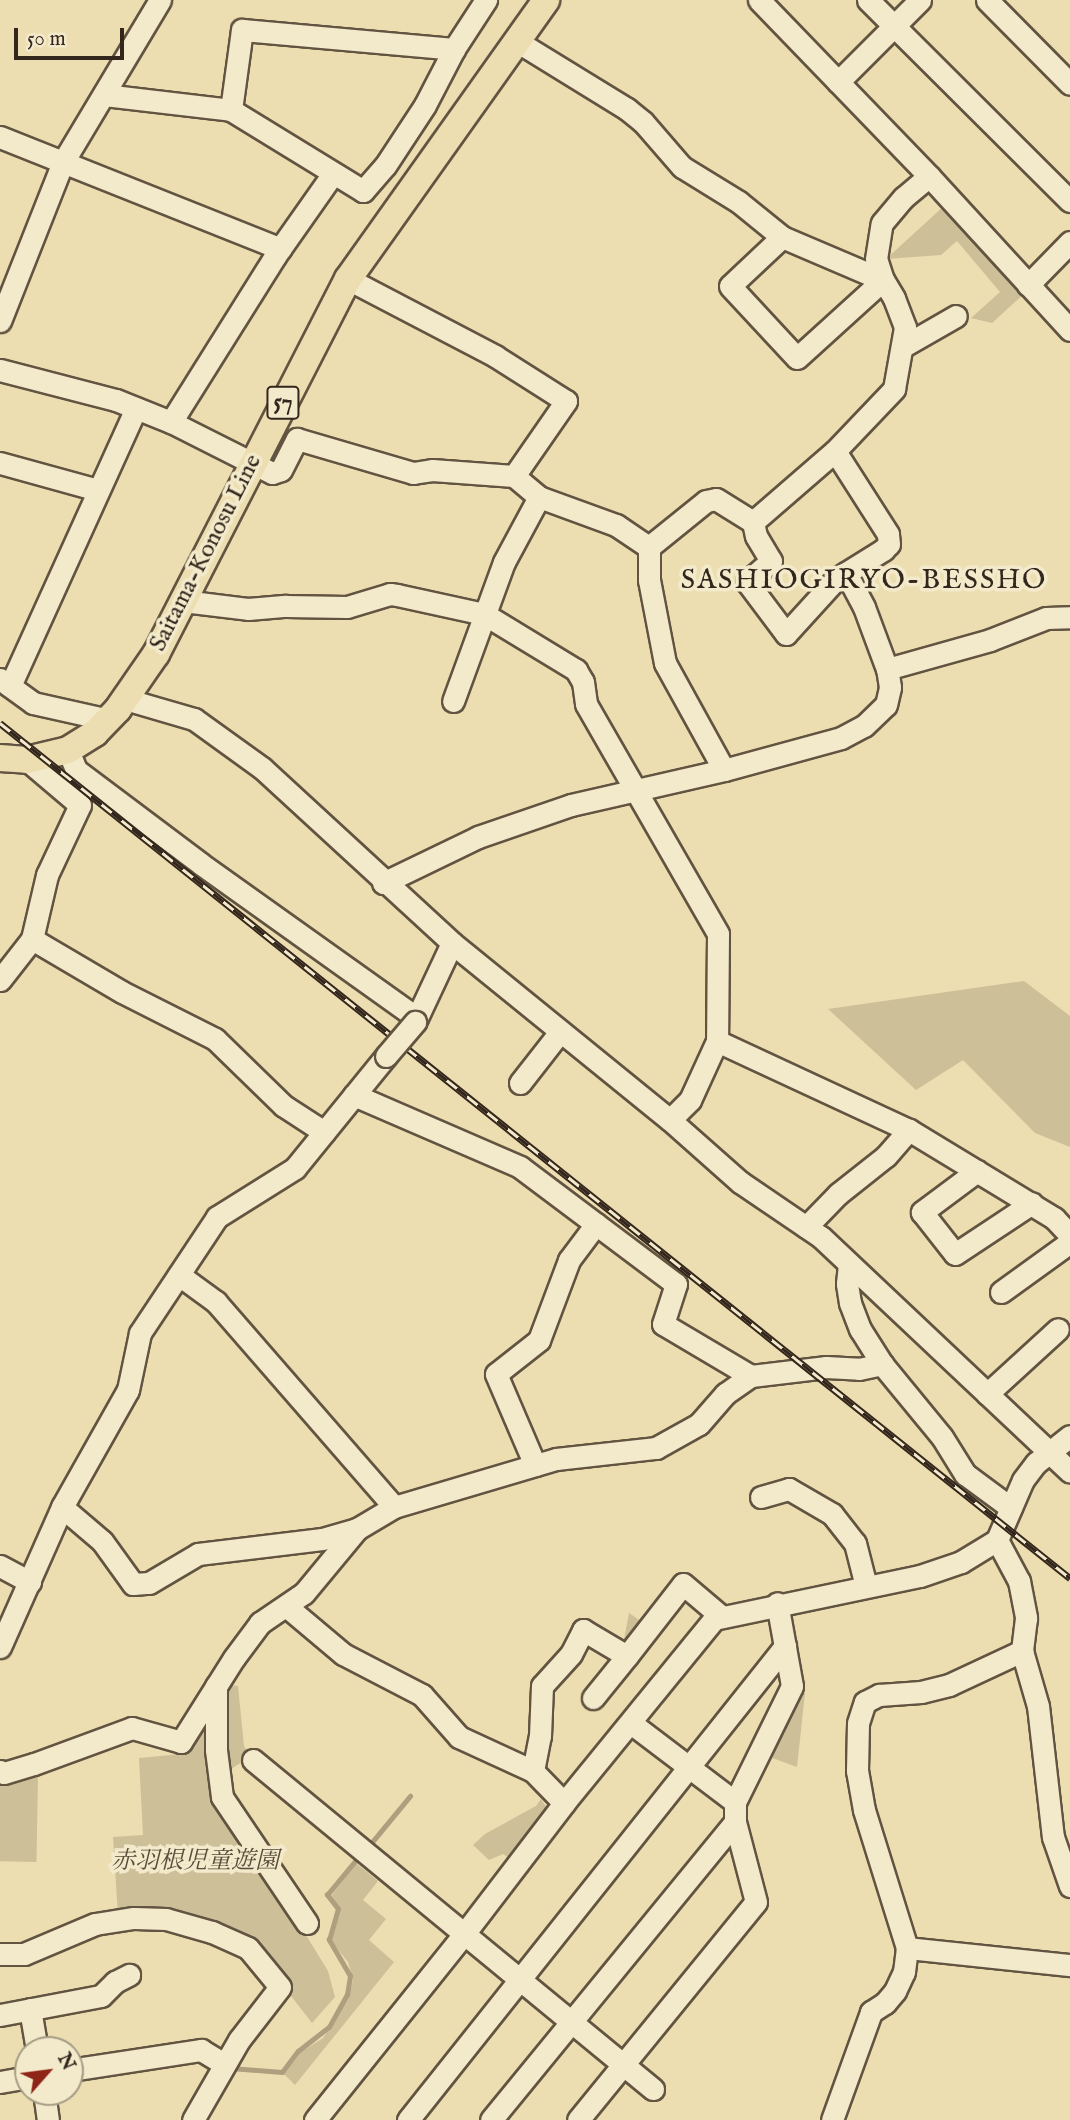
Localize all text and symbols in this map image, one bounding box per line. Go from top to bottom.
scale bar [18,14,128,58]
text: 50 m [27,26,66,53]
road number: 57 [266,384,300,422]
street label: Saitama-Konosu Line [144,450,268,656]
district label: SASHIOGIRYO-BESSHO [683,564,1045,598]
park label: 赤羽根児童遊園 [111,1848,279,1876]
north arrow [14,2036,84,2106]
text: N [51,2049,80,2075]

